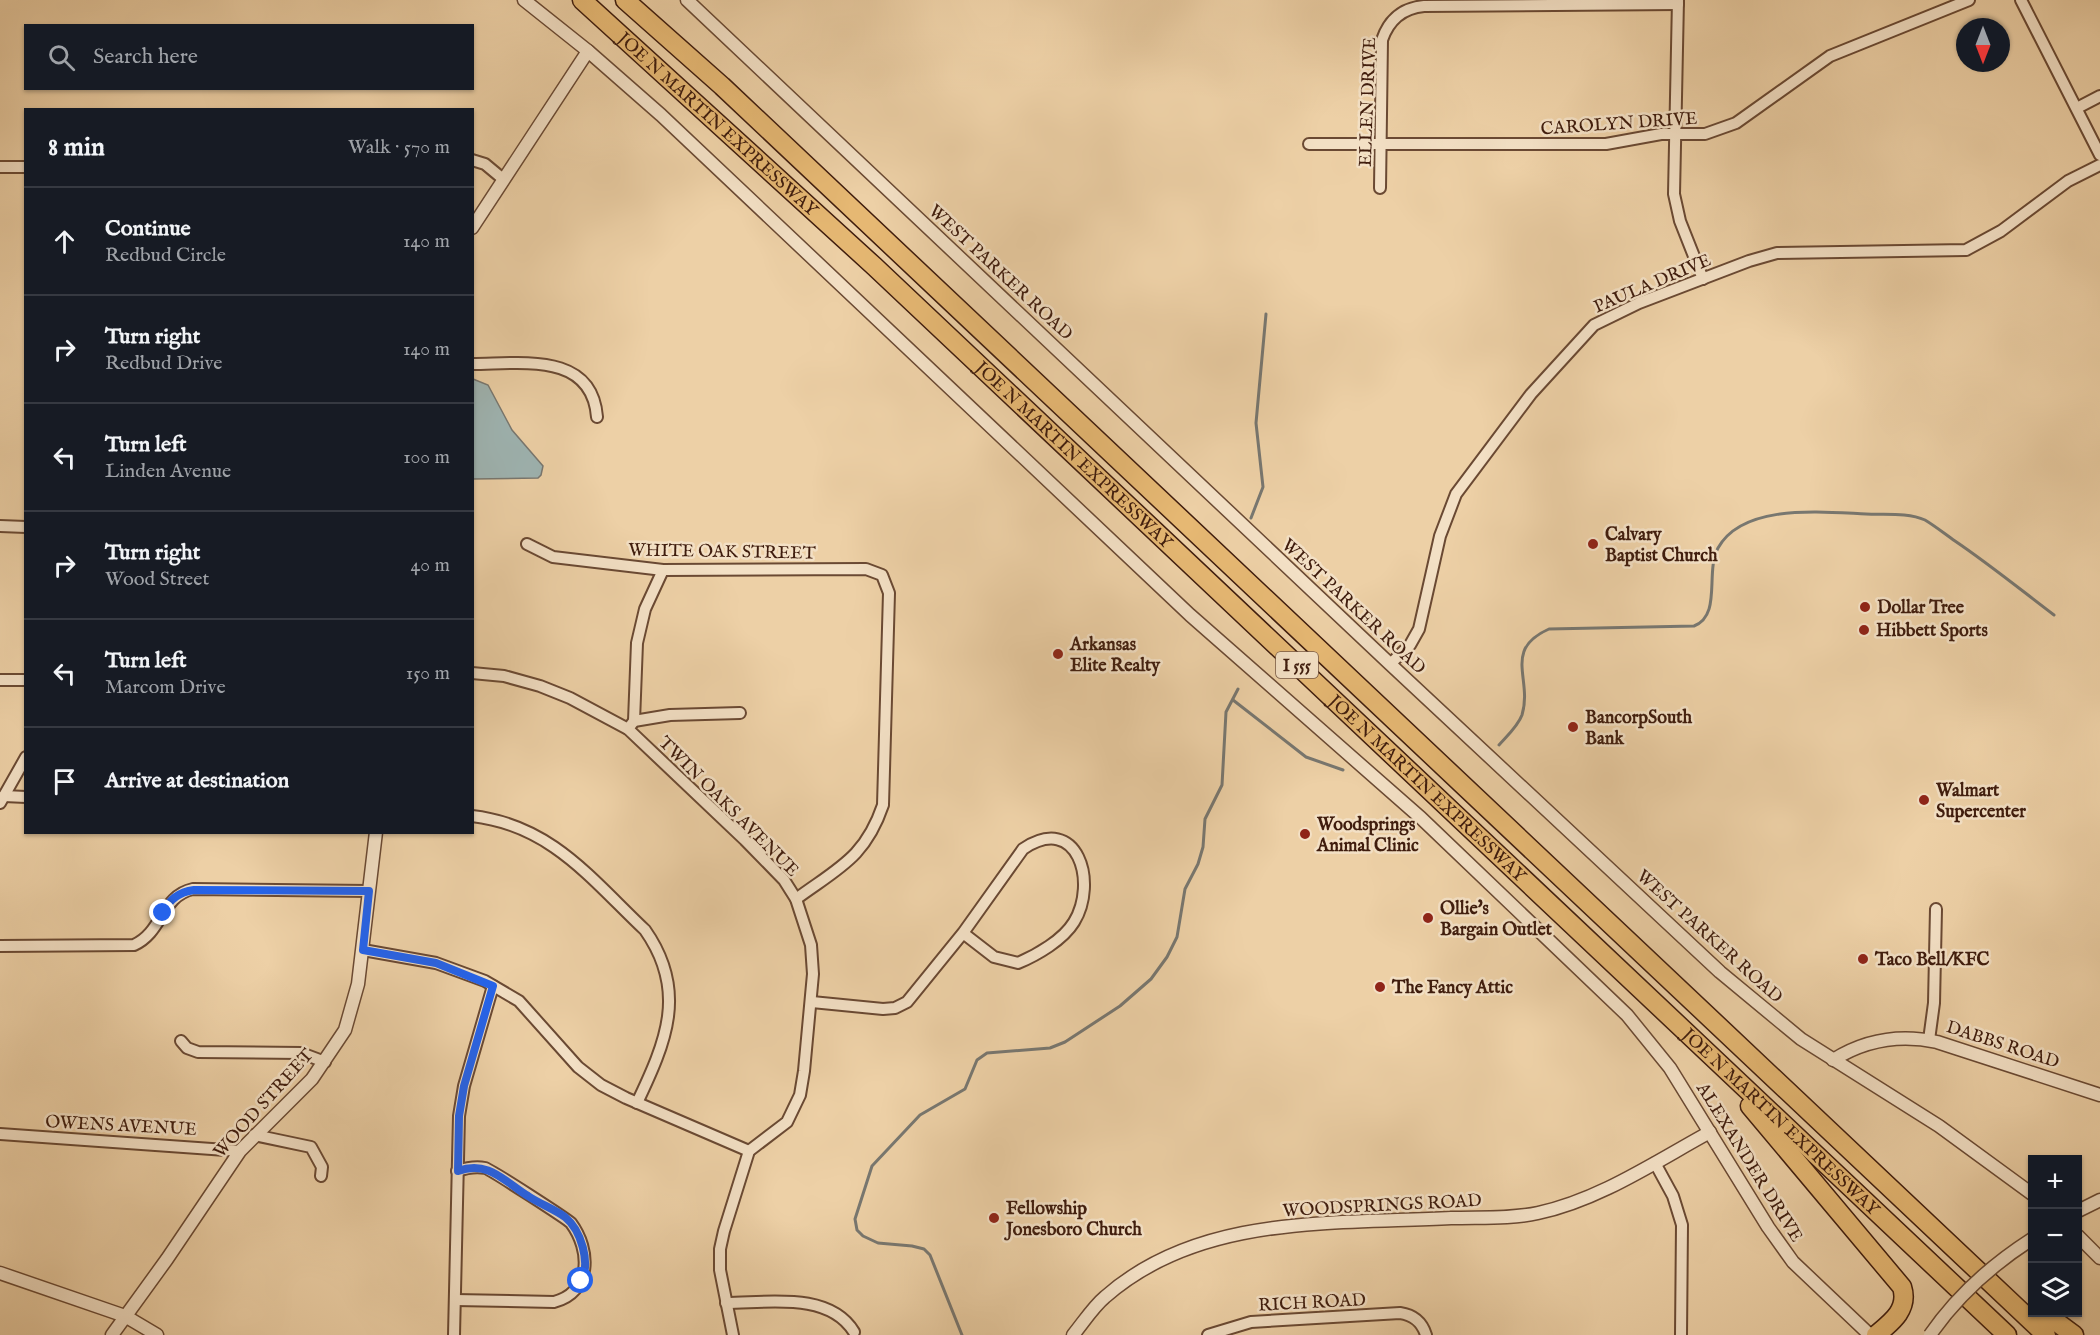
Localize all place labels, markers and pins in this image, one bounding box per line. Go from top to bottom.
place label: Calvary Baptist Church [1605,524,1718,568]
marker: Calvary Baptist Church [1586,537,1600,551]
place label: Dollar Tree [1877,597,1965,620]
marker: Dollar Tree [1858,600,1872,614]
place label: Hibbett Sports [1876,620,1988,643]
marker: Hibbett Sports [1857,623,1871,637]
place label: Arkansas Elite Realty [1069,634,1161,678]
marker: Arkansas Elite Realty [1051,647,1065,661]
place label: BancorpSouth Bank [1585,707,1692,751]
marker: BancorpSouth Bank [1566,720,1580,734]
place label: Walmart Supercenter [1935,780,2026,824]
marker: Walmart Supercenter [1917,793,1931,807]
place label: Woodsprings Animal Clinic [1316,814,1419,858]
marker: Woodsprings Animal Clinic [1298,827,1312,841]
place label: Ollie's Bargain Outlet [1440,898,1553,942]
marker: Ollie's Bargain Outlet [1421,911,1435,925]
place label: Taco Bell/KFC [1874,949,1989,972]
marker: Taco Bell/KFC [1856,952,1870,966]
place label: The Fancy Attic [1391,977,1513,1000]
marker: The Fancy Attic [1373,980,1387,994]
place label: Fellowship Jonesboro Church [1004,1198,1142,1242]
marker: Fellowship Jonesboro Church [987,1211,1001,1225]

